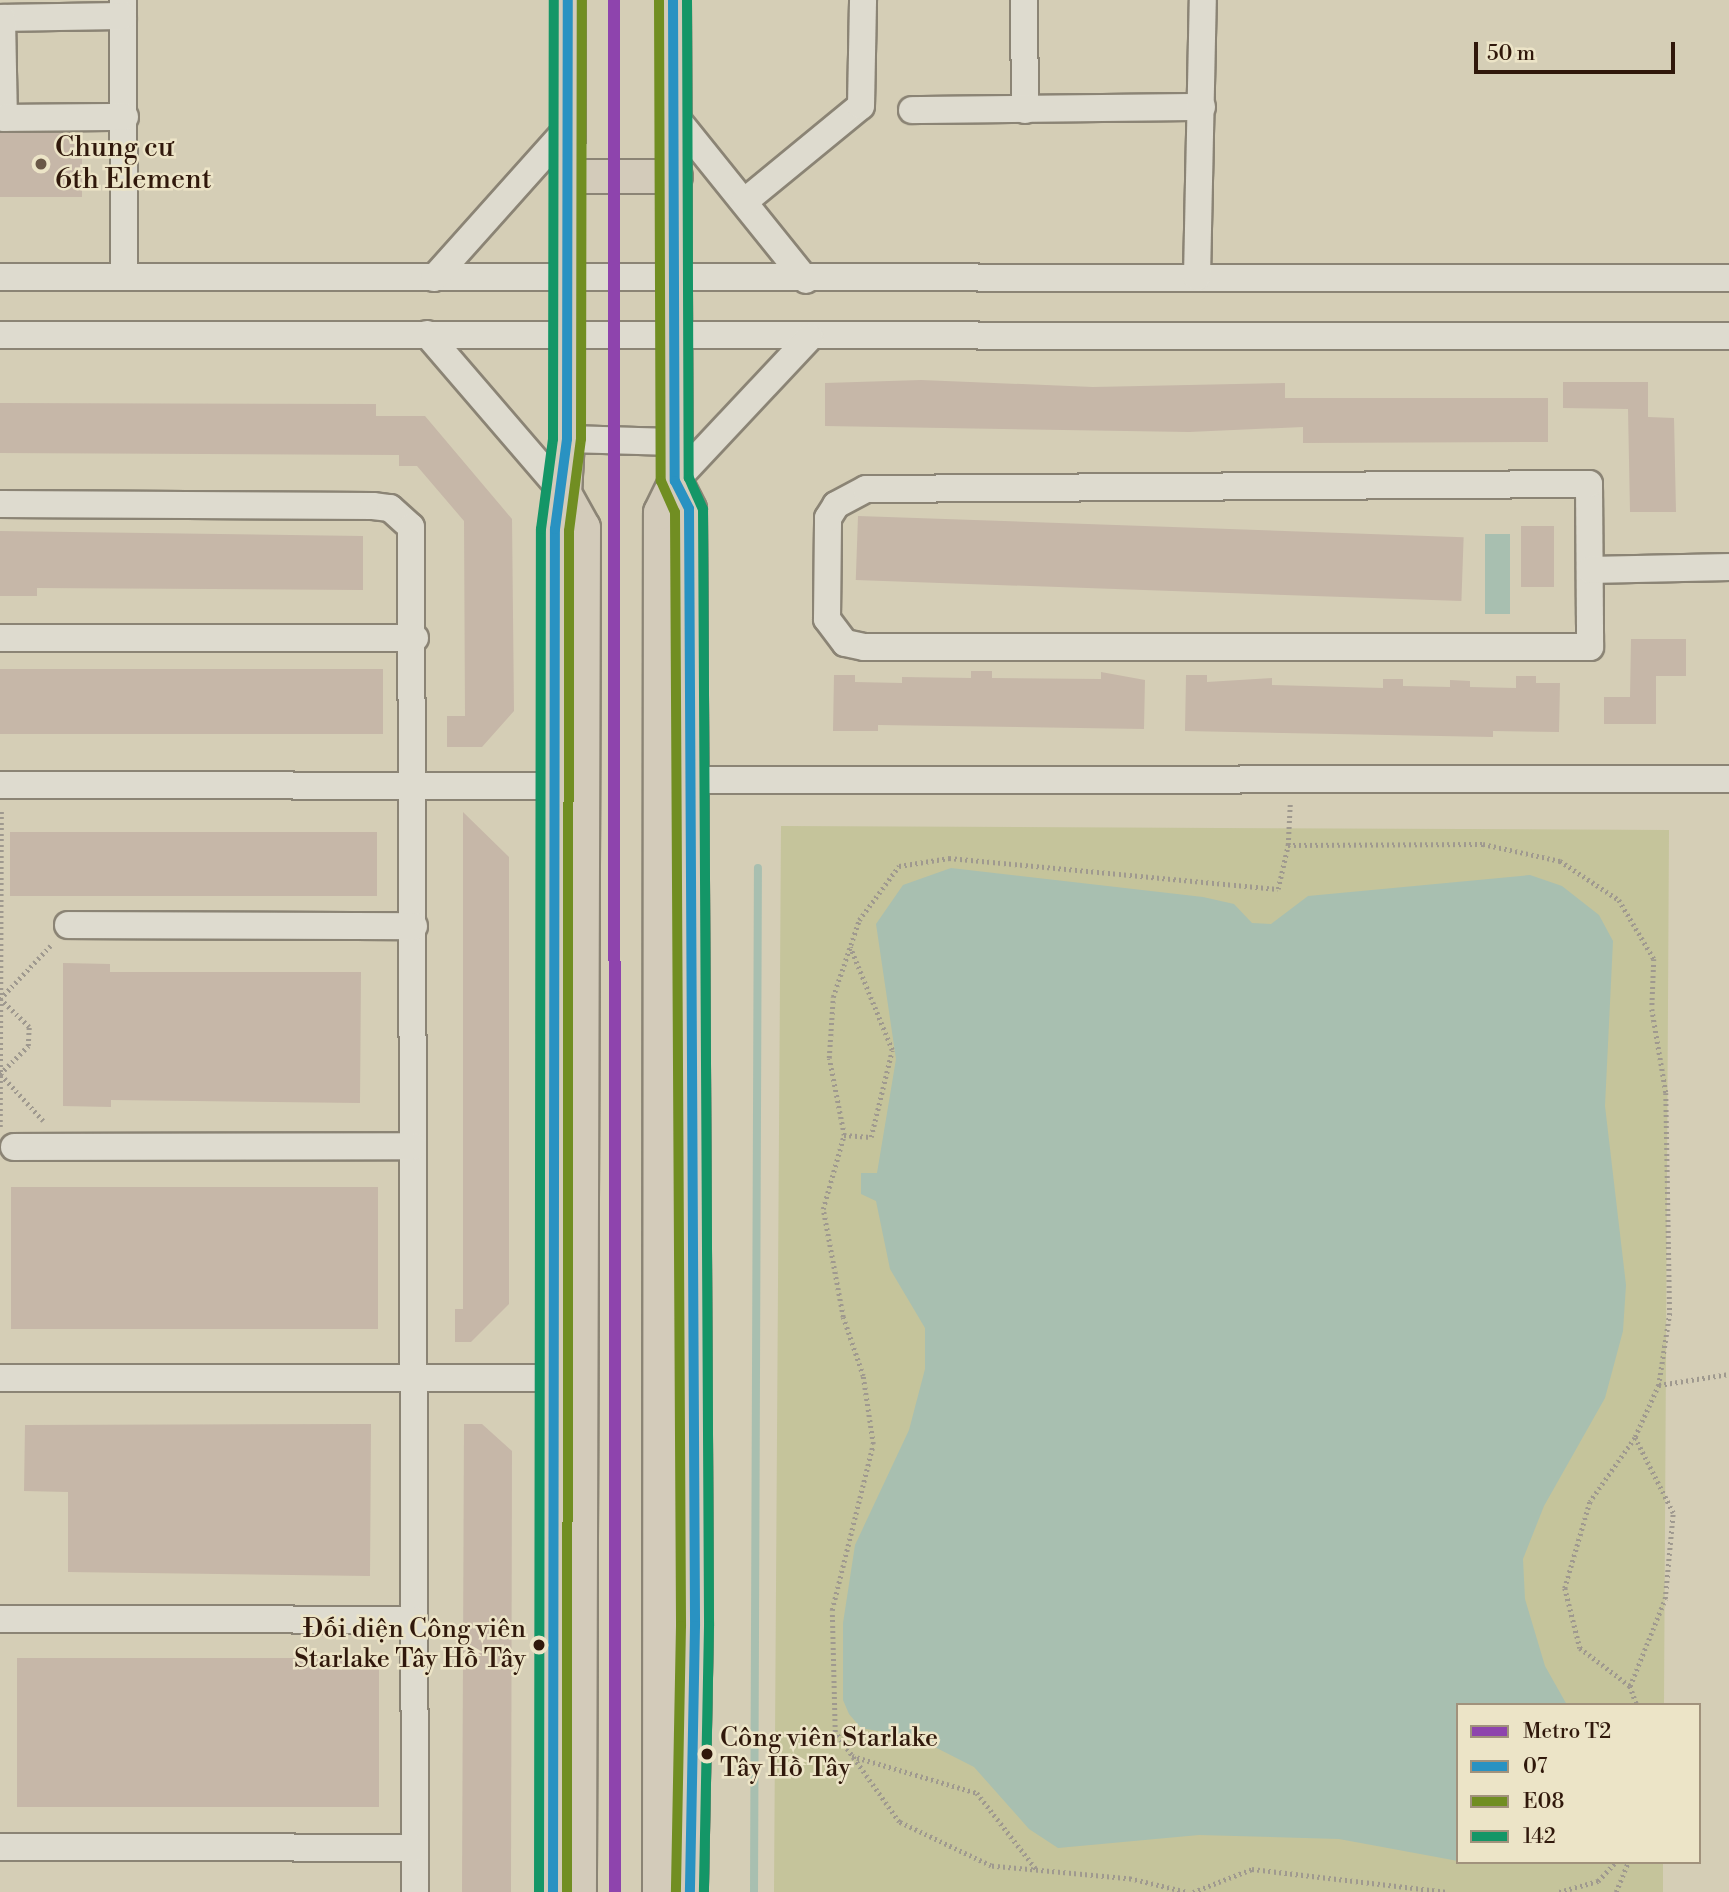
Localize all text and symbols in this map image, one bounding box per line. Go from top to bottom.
scale bar [1477,28,1678,72]
text: 50 m [1487,41,1535,67]
place label: Chung cư 6th Element [55,131,212,197]
marker: Chung cư 6th Element [33,156,49,172]
place label: Đối diện Công viên Starlake Tây Hồ Tây [294,1614,526,1676]
marker: Đối diện Công viên Starlake Tây Hồ Tây [532,1638,546,1652]
legend [1456,1703,1701,1864]
text: Metro T2 [1523,1719,1611,1745]
place label: Công viên Starlake Tây Hồ Tây [720,1723,938,1784]
marker: Công viên Starlake Tây Hồ Tây [700,1747,714,1761]
text: 07 [1523,1754,1547,1780]
text: E08 [1523,1789,1564,1815]
text: 142 [1523,1824,1556,1850]

